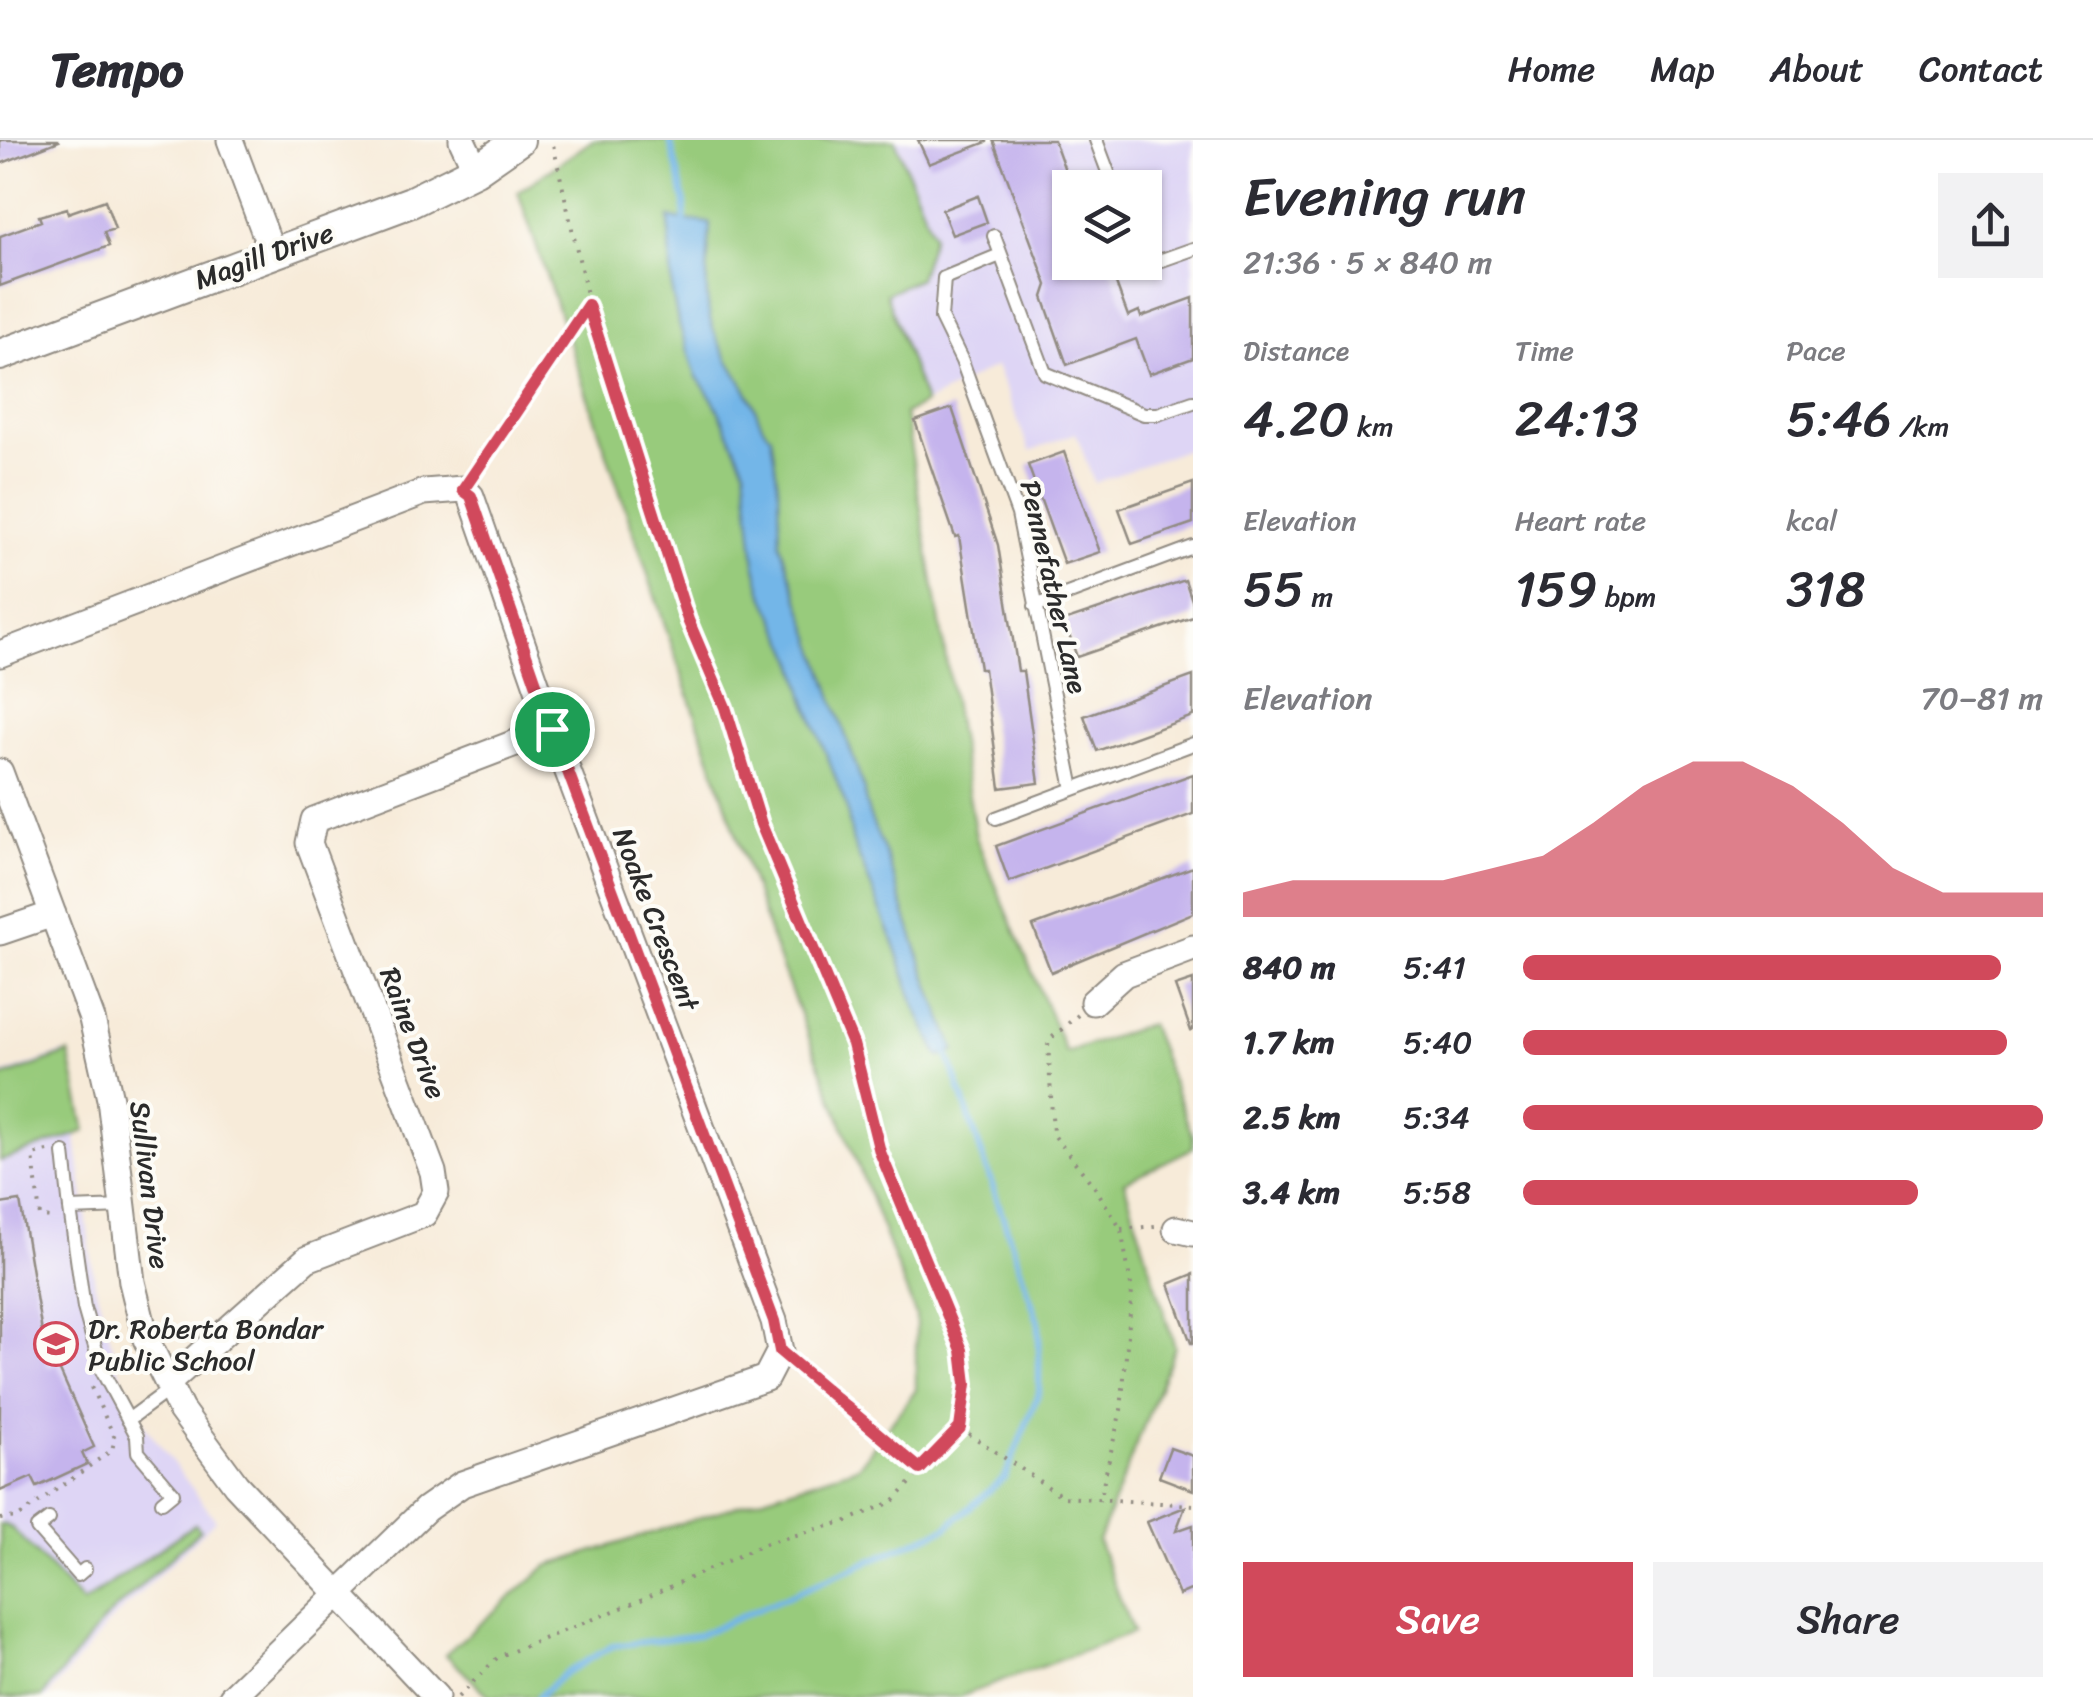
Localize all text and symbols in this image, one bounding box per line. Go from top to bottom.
text: Tempo [50,27,184,112]
text: Home [1508,38,1595,100]
text: Map [1650,38,1715,100]
text: About [1770,38,1864,100]
text: Contact [1919,38,2043,100]
text: Evening run [1243,148,1526,245]
map controls [1052,170,1162,280]
button: layers [1052,170,1162,280]
button: share [1938,173,2043,278]
street label: Magill Drive [187,208,341,304]
text: 21:36 · 5 × 840 m [1243,234,1492,291]
text: Distance [1243,326,1349,375]
text: Time [1515,326,1574,375]
text: Pace [1786,326,1846,375]
text: 4.20 [1243,375,1350,464]
text: 24:13 [1515,375,1639,464]
text: 5:46 [1786,375,1892,464]
text: km [1350,402,1393,451]
text: /km [1892,402,1949,451]
street label: Pennefather Lane [1006,475,1102,699]
text: Elevation [1243,496,1356,545]
text: Heart rate [1515,496,1646,545]
text: kcal [1786,496,1837,545]
text: 55 [1243,545,1304,634]
text: 159 [1515,545,1597,634]
text: 318 [1786,545,1865,634]
text: m [1304,572,1333,621]
text: bpm [1597,572,1656,621]
text: Elevation [1243,670,1373,727]
text: 70–81 m [1920,670,2043,727]
pin [510,687,595,772]
icon: arrive [525,702,580,757]
street label: Noake Crescent [599,820,714,1019]
text: 840 m [1243,939,1335,996]
text: 5:41 [1403,939,1466,996]
street label: Raine Drive [365,960,461,1106]
text: 1.7 km [1243,1014,1335,1071]
text: 5:40 [1403,1014,1472,1071]
text: 2.5 km [1243,1089,1341,1146]
text: 5:34 [1403,1089,1470,1146]
street label: Sullivan Drive [115,1098,185,1272]
text: 3.4 km [1243,1164,1340,1221]
text: 5:58 [1403,1164,1471,1221]
place label: Dr. Roberta Bondar Public School [88,1304,324,1385]
school or university icon: Dr. Roberta Bondar Public School [33,1321,79,1367]
button: Save [1243,1562,1633,1677]
button: Share [1653,1562,2043,1677]

